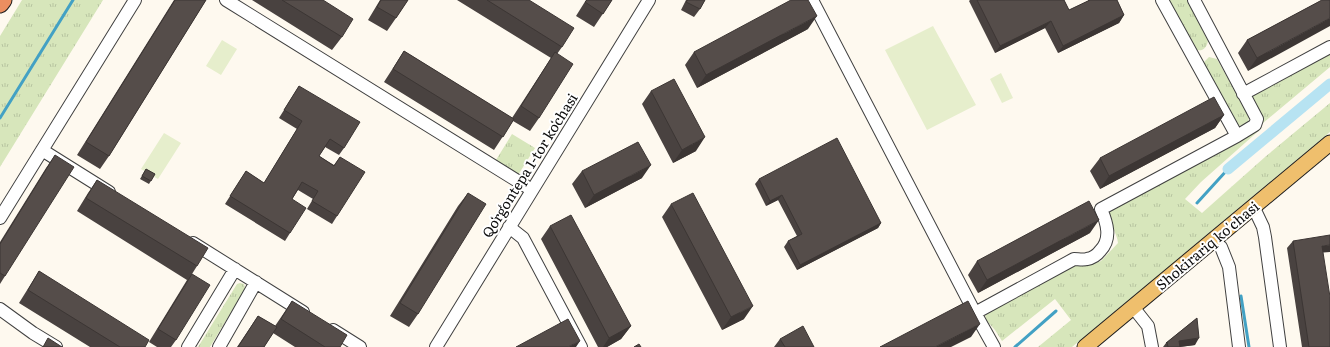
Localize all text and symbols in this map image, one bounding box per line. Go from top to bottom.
street label: Qoʻrgʻontepa 1-tor koʻchasi [476,89,582,241]
street label: Shokirariq ko'chasi [1151,196,1263,294]

